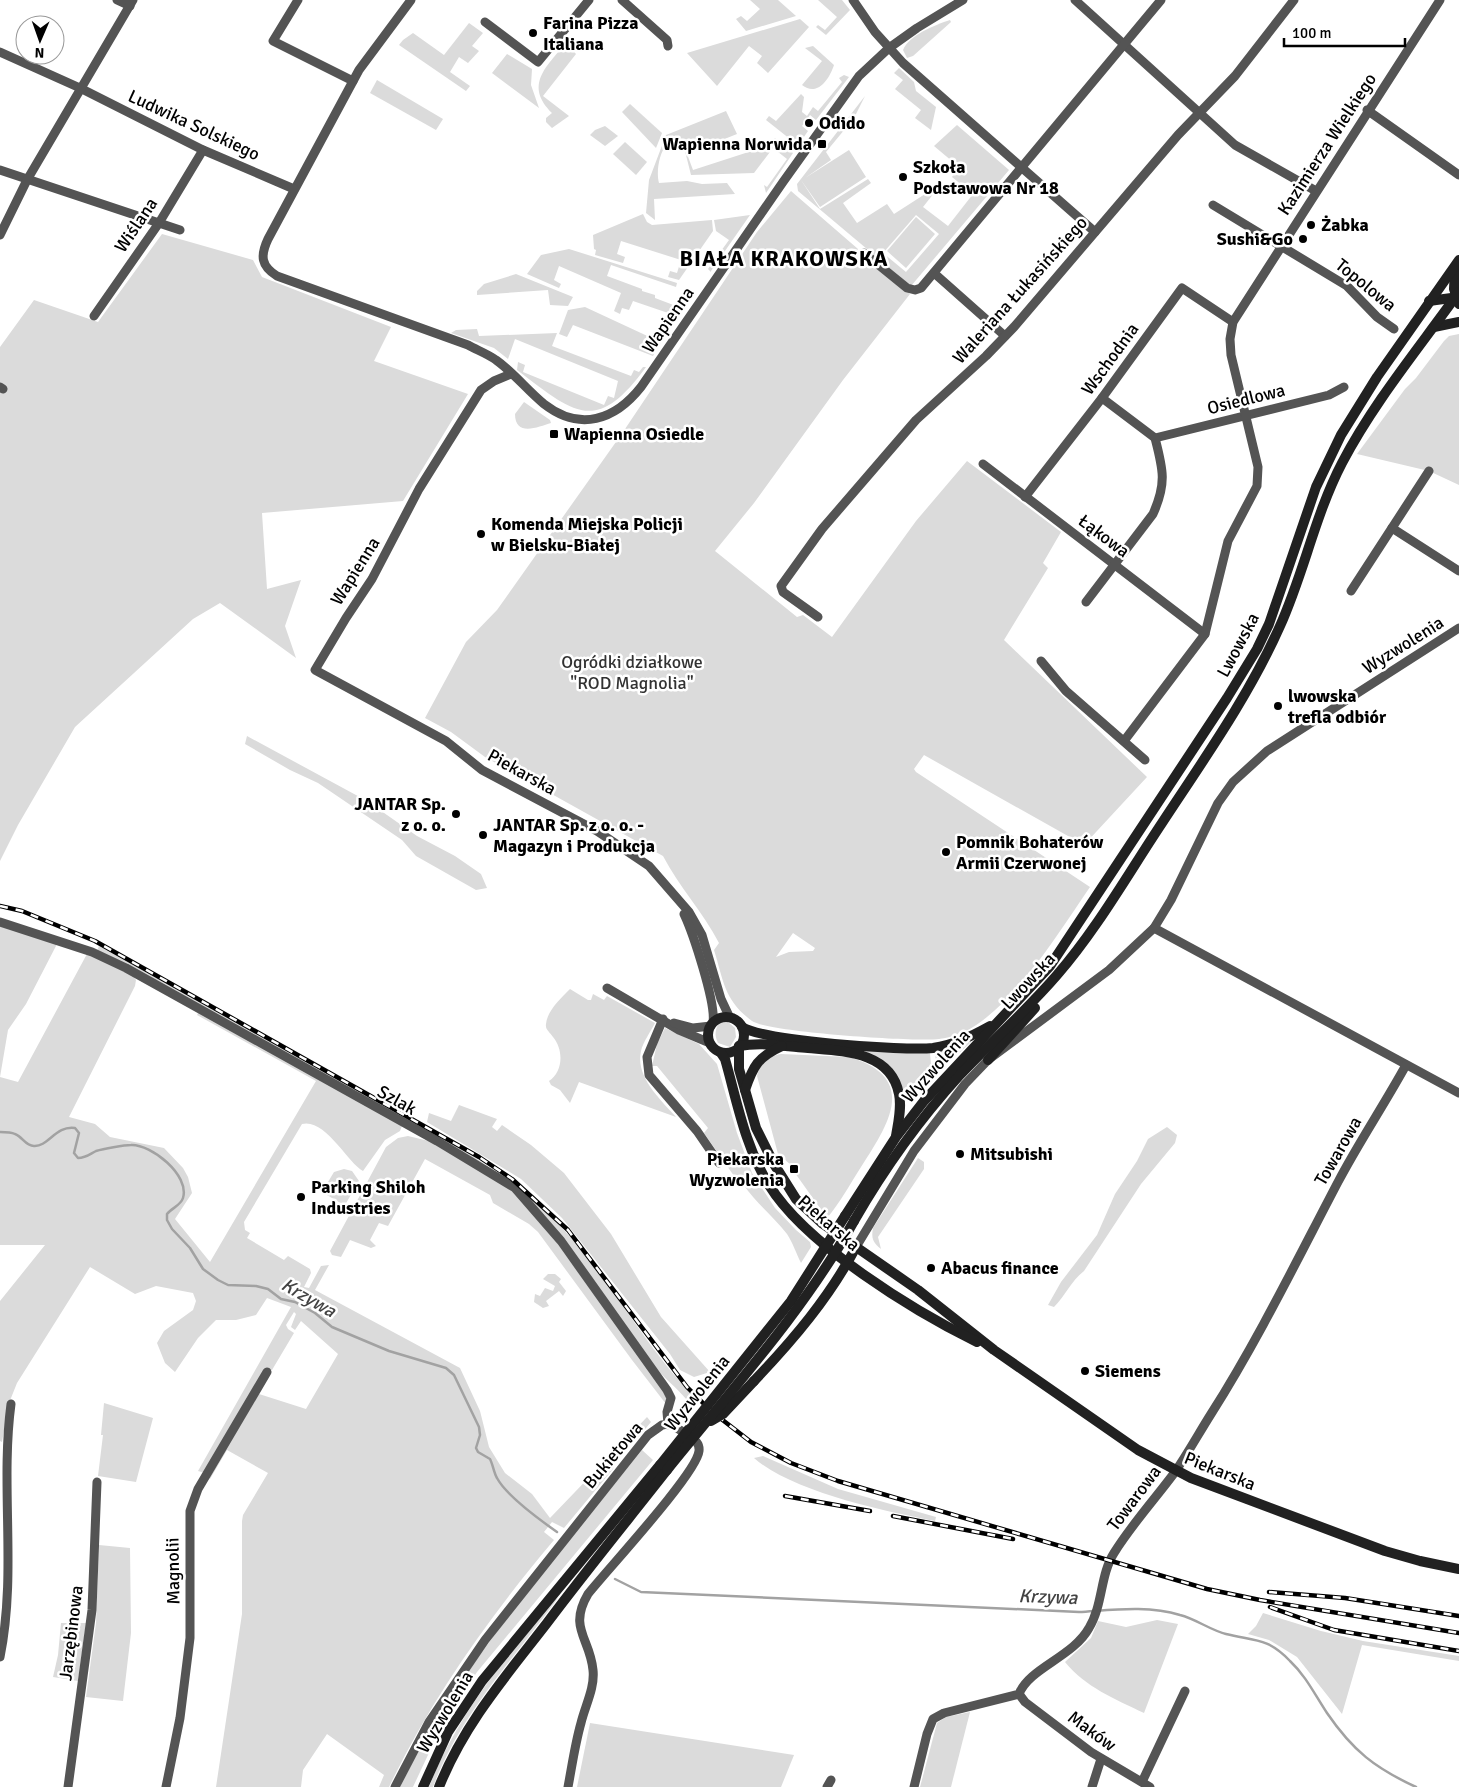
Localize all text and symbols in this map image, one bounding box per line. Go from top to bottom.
place label: Farina Pizza Italiana [543,12,638,55]
north arrow [15,15,65,65]
scale bar [1284,15,1405,47]
text: 100 m [1292,24,1332,42]
marker: Farina Pizza Italiana [527,27,539,39]
text: N [34,44,45,61]
street label: Kazimierza Wielkiego [1273,69,1381,219]
street label: Ludwika Solskiego [125,85,263,165]
place label: Odido [819,112,865,134]
marker: Odido [803,117,815,129]
place label: Wapienna Norwida [662,133,812,155]
marker: Wapienna Norwida [816,138,828,150]
place label: Szkoła Podstawowa Nr 18 [913,156,1059,199]
marker: Szkoła Podstawowa Nr 18 [897,171,909,183]
street label: Wiślana [110,193,162,257]
street label: Waleriana Łukasińskiego [948,212,1092,368]
place label: Żabka [1321,214,1369,236]
marker: Żabka [1305,219,1317,231]
place label: Sushi&Go [1217,228,1293,250]
marker: Sushi&Go [1297,233,1309,245]
district label: BIAŁA KRAKOWSKA [680,245,888,272]
street label: Topolowa [1331,254,1401,316]
street label: Wapienna [637,283,699,357]
street label: Wschodnia [1077,319,1143,399]
street label: Osiedlowa [1205,379,1287,419]
place label: Wapienna Osiedle [564,423,704,445]
marker: Wapienna Osiedle [548,428,560,440]
street label: Łąkowa [1074,510,1134,562]
place label: Komenda Miejska Policji w Bielsku-Białej [491,513,683,556]
marker: Komenda Miejska Policji w Bielsku-Białej [475,528,487,540]
street label: Wapienna [326,533,384,609]
street label: Lwowska [1212,609,1264,681]
street label: Wyzwolenia [1358,611,1448,679]
park label: Ogródki działkowe "ROD Magnolia" [561,651,703,694]
place label: lwowska trefla odbiór [1287,685,1387,728]
marker: lwowska trefla odbiór [1272,700,1284,712]
street label: Piekarska [484,744,560,800]
place label: JANTAR Sp. z o. o. [354,793,446,836]
marker: JANTAR Sp. z o. o. [450,808,462,820]
place label: JANTAR Sp. z o. o. - Magazyn i Produkcja [493,814,655,857]
marker: JANTAR Sp. z o. o. - Magazyn i Produkcja [477,829,489,841]
place label: Pomnik Bohaterów Armii Czerwonej [956,831,1104,874]
marker: Pomnik Bohaterów Armii Czerwonej [940,846,952,858]
street label: Lwowska [996,948,1060,1014]
street label: Wyzwolenia [897,1025,975,1107]
street label: Szlak [374,1080,420,1120]
street label: Towarowa [1309,1113,1367,1189]
place label: Mitsubishi [970,1143,1053,1165]
place label: Piekarska Wyzwolenia [689,1148,784,1191]
marker: Mitsubishi [954,1148,966,1160]
marker: Piekarska Wyzwolenia [788,1163,800,1175]
place label: Parking Shiloh Industries [311,1176,426,1219]
street label: Piekarska [794,1190,864,1256]
marker: Parking Shiloh Industries [295,1191,307,1203]
place label: Abacus finance [941,1257,1059,1279]
marker: Abacus finance [925,1262,937,1274]
water label: Krzywa [277,1273,341,1324]
street label: Wyzwolenia [660,1350,734,1436]
place label: Siemens [1095,1360,1161,1382]
marker: Siemens [1079,1365,1091,1377]
street label: Bukietowa [579,1417,647,1493]
street label: Piekarska [1181,1447,1259,1495]
street label: Towarowa [1102,1461,1166,1535]
street label: Magnolii [161,1537,185,1605]
street label: Jarzębinowa [54,1584,88,1682]
water label: Krzywa [1018,1584,1079,1610]
street label: Wyzwolenia [412,1667,478,1757]
street label: Maków [1063,1706,1121,1756]

